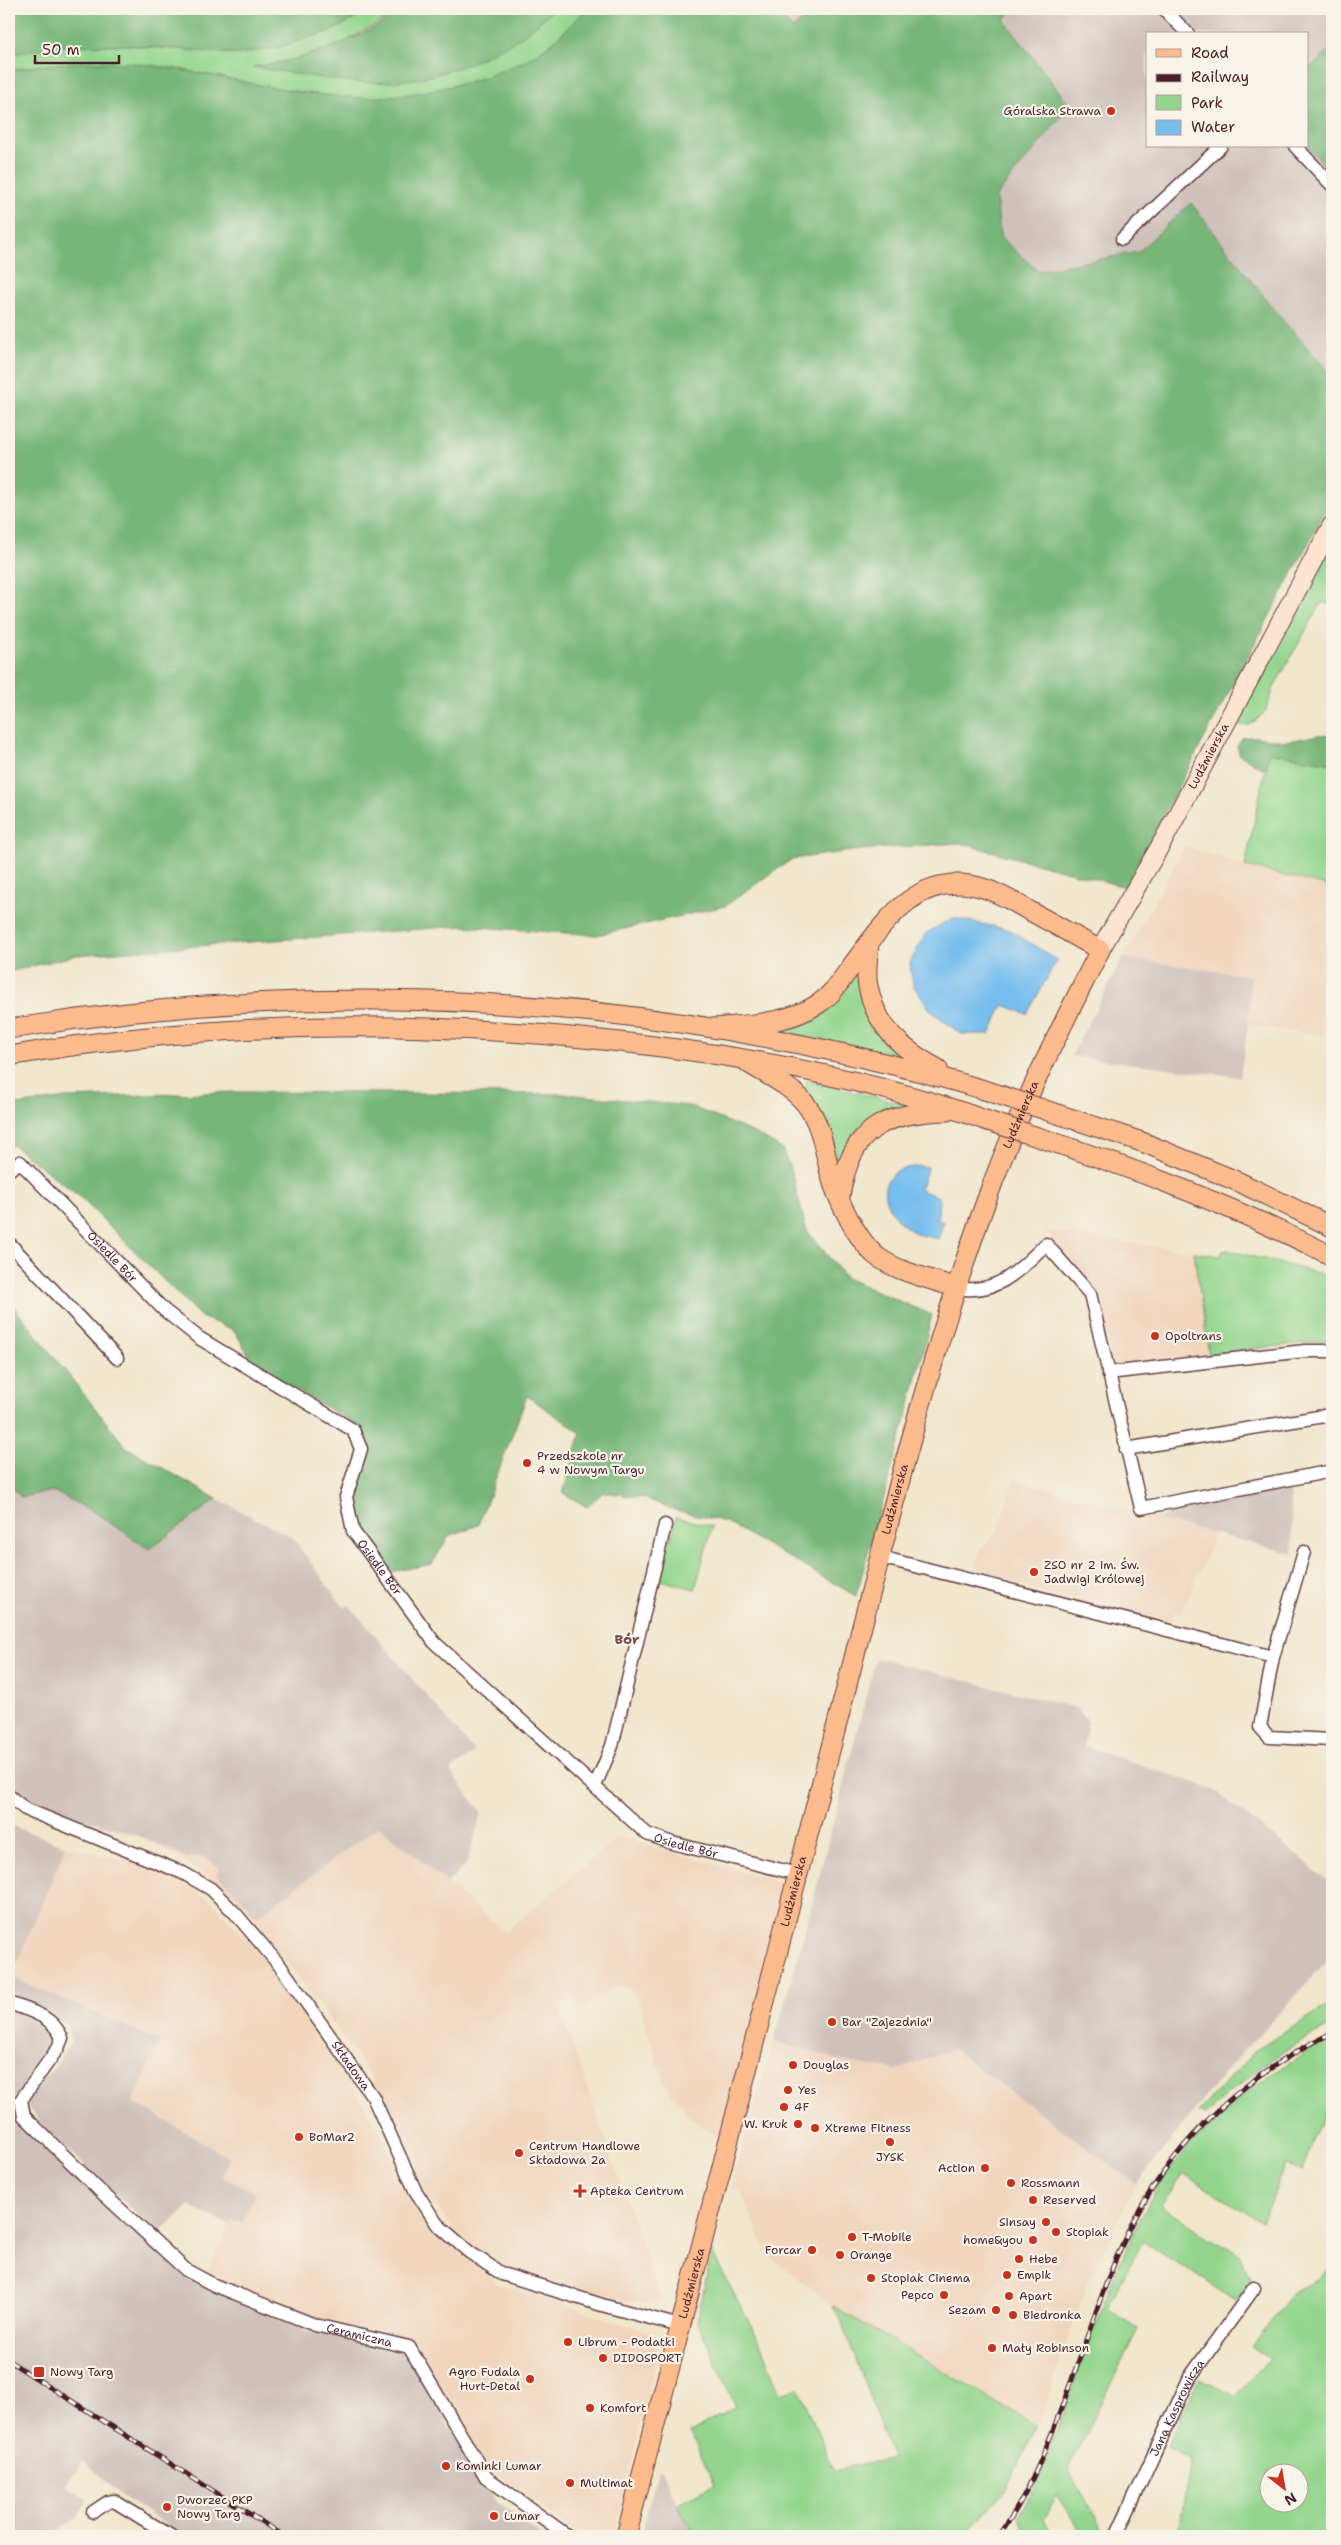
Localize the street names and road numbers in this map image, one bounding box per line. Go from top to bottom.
street label: Ludźmierska [1184,720,1233,792]
street label: Ludźmierska [999,1078,1043,1151]
street label: Osiedle Bór [84,1228,141,1286]
street label: Ludźmierska [878,1462,912,1536]
street label: Osiedle Bór [354,1536,406,1599]
street label: Osiedle Bór [652,1829,720,1862]
street label: Ludźmierska [777,1854,810,1928]
street label: Składowa [328,2038,374,2094]
street label: Ludźmierska [675,2246,709,2320]
street label: Ceramiczna [325,2320,394,2351]
street label: Jana Kasprowicza [1146,2356,1209,2459]

